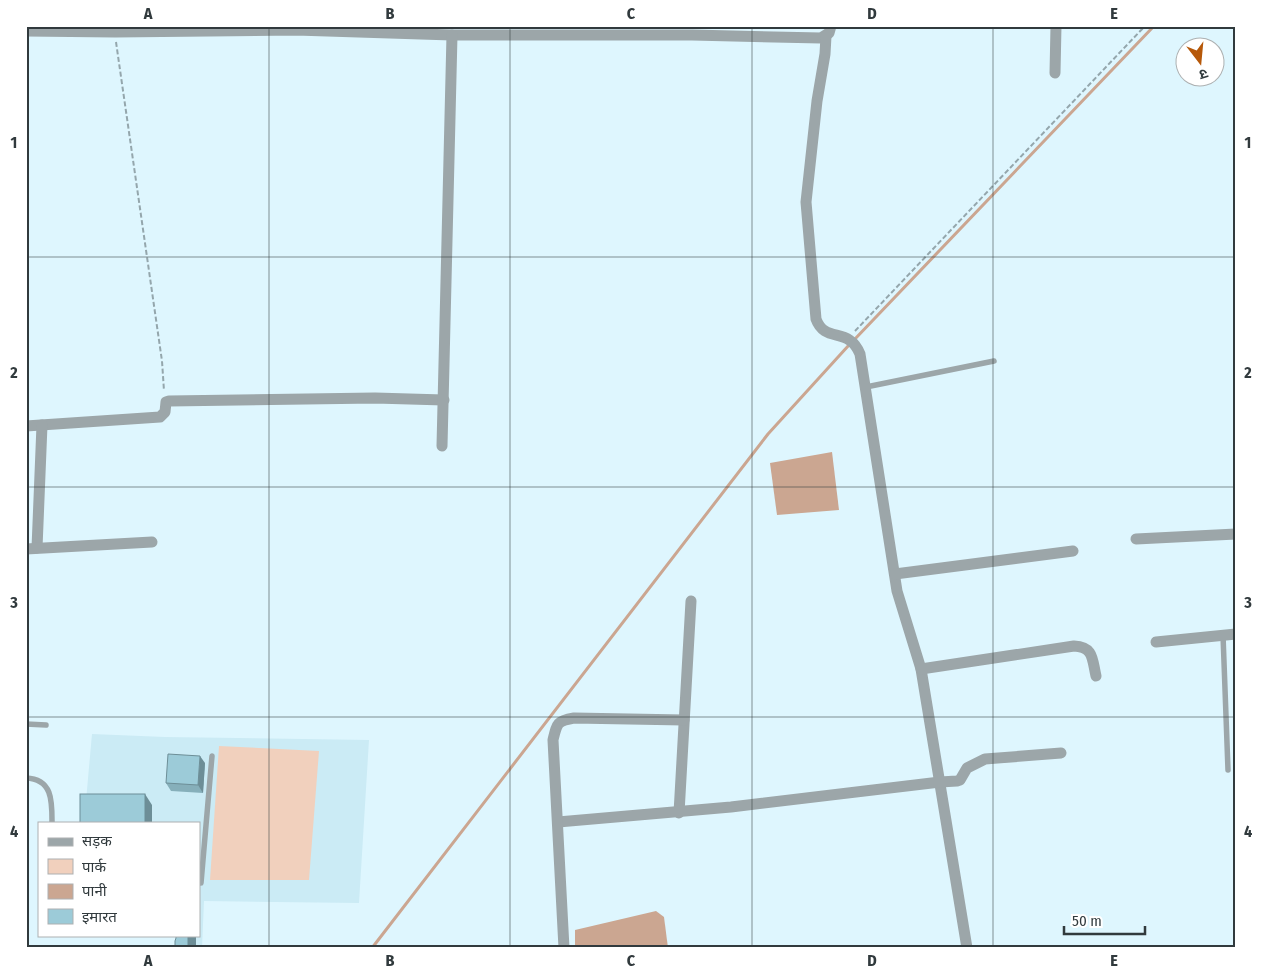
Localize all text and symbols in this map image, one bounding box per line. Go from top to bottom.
text: A [143,4,153,23]
text: B [386,4,395,23]
text: C [627,4,636,23]
text: D [867,4,877,23]
text: E [1110,4,1118,23]
north arrow [1174,38,1224,88]
text: उ [1196,65,1210,84]
text: 1 [11,133,17,152]
text: 1 [1245,133,1251,152]
text: 2 [9,363,18,382]
text: 2 [1243,363,1252,382]
text: 3 [9,593,18,612]
text: 3 [1243,593,1252,612]
text: 4 [10,822,18,841]
legend [38,822,200,936]
text: 4 [1244,822,1252,841]
text: सड़क [82,832,112,850]
text: पार्क [82,858,106,876]
text: पानी [82,882,108,900]
scale bar [1064,904,1146,936]
text: इमारत [82,908,117,926]
text: 50 m [1072,912,1102,930]
text: A [143,951,153,970]
text: B [386,951,395,970]
text: C [627,951,636,970]
text: D [867,951,877,970]
text: E [1110,951,1118,970]

